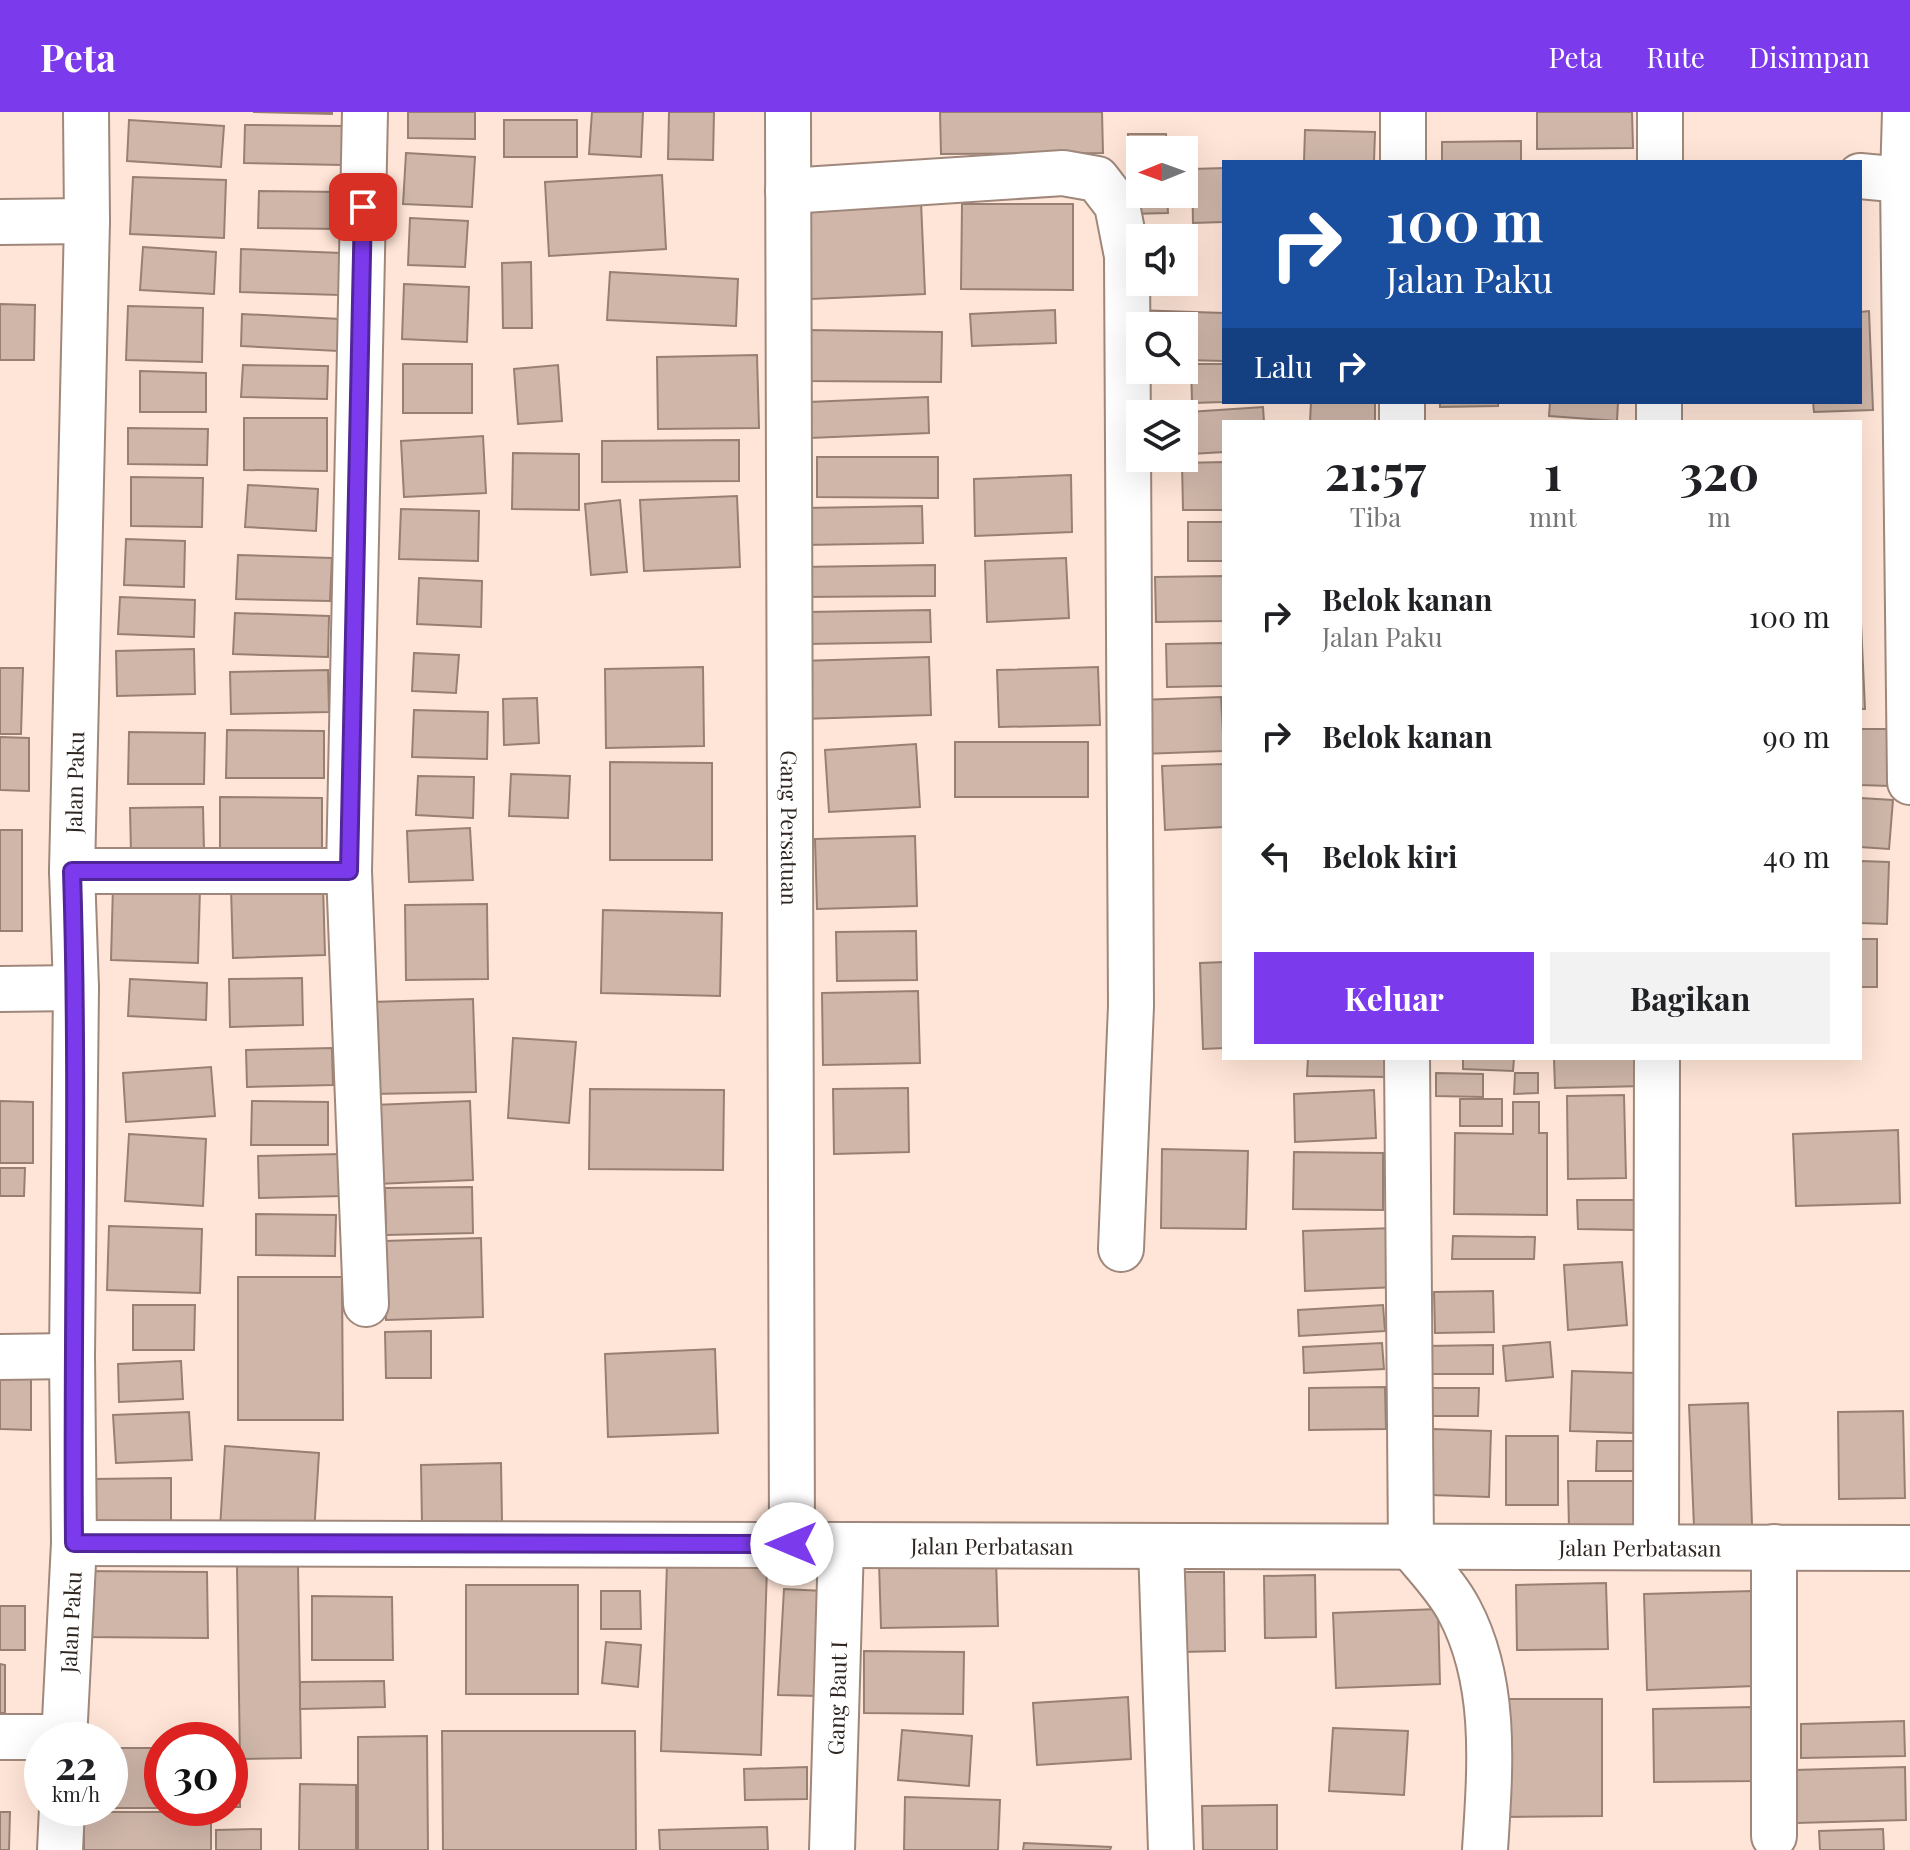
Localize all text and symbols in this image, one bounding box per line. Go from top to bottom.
text: Peta [40,31,116,82]
text: Peta [1548,38,1603,75]
text: Rute [1647,38,1705,75]
text: Disimpan [1749,38,1870,75]
north arrow [1126,136,1198,208]
map controls [1126,136,1198,472]
pin [329,173,397,241]
text: 100 m [1386,182,1543,257]
icon: arrive [341,185,385,229]
icon: right [1254,192,1358,296]
button: sound [1126,224,1198,296]
text: Jalan Paku [1386,254,1553,302]
button: search [1126,312,1198,384]
icon: right [1329,344,1373,388]
text: Lalu [1254,346,1313,386]
button: layers [1126,400,1198,472]
text: 21:57 [1325,439,1426,503]
text: 1 [1544,439,1562,503]
text: 320 [1680,439,1759,503]
text: Tiba [1350,499,1401,534]
text: mnt [1529,499,1577,534]
text: m [1708,499,1731,534]
text: Belok kanan [1322,579,1492,619]
icon: right [1254,594,1298,638]
text: 100 m [1749,596,1830,636]
text: Jalan Paku [1322,619,1443,654]
icon: right [1254,714,1298,758]
text: Belok kanan [1322,716,1492,756]
text: 90 m [1763,716,1830,756]
street label: Jalan Paku [58,731,90,835]
street label: Gang Persatuan [775,750,805,906]
icon: left [1254,834,1298,878]
text: Belok kiri [1322,836,1457,876]
text: 40 m [1763,836,1830,876]
button: Keluar [1254,952,1534,1044]
button: Bagikan [1550,952,1830,1044]
position arrow [750,1502,834,1586]
street label: Jalan Perbatasan [910,1530,1073,1561]
street label: Jalan Perbatasan [1558,1532,1721,1562]
street label: Jalan Paku [52,1570,88,1675]
street label: Gang Baut I [820,1641,853,1756]
speed limit sign: 30 [144,1722,248,1826]
text: 22 [55,1737,97,1790]
text: km/h [52,1780,100,1807]

